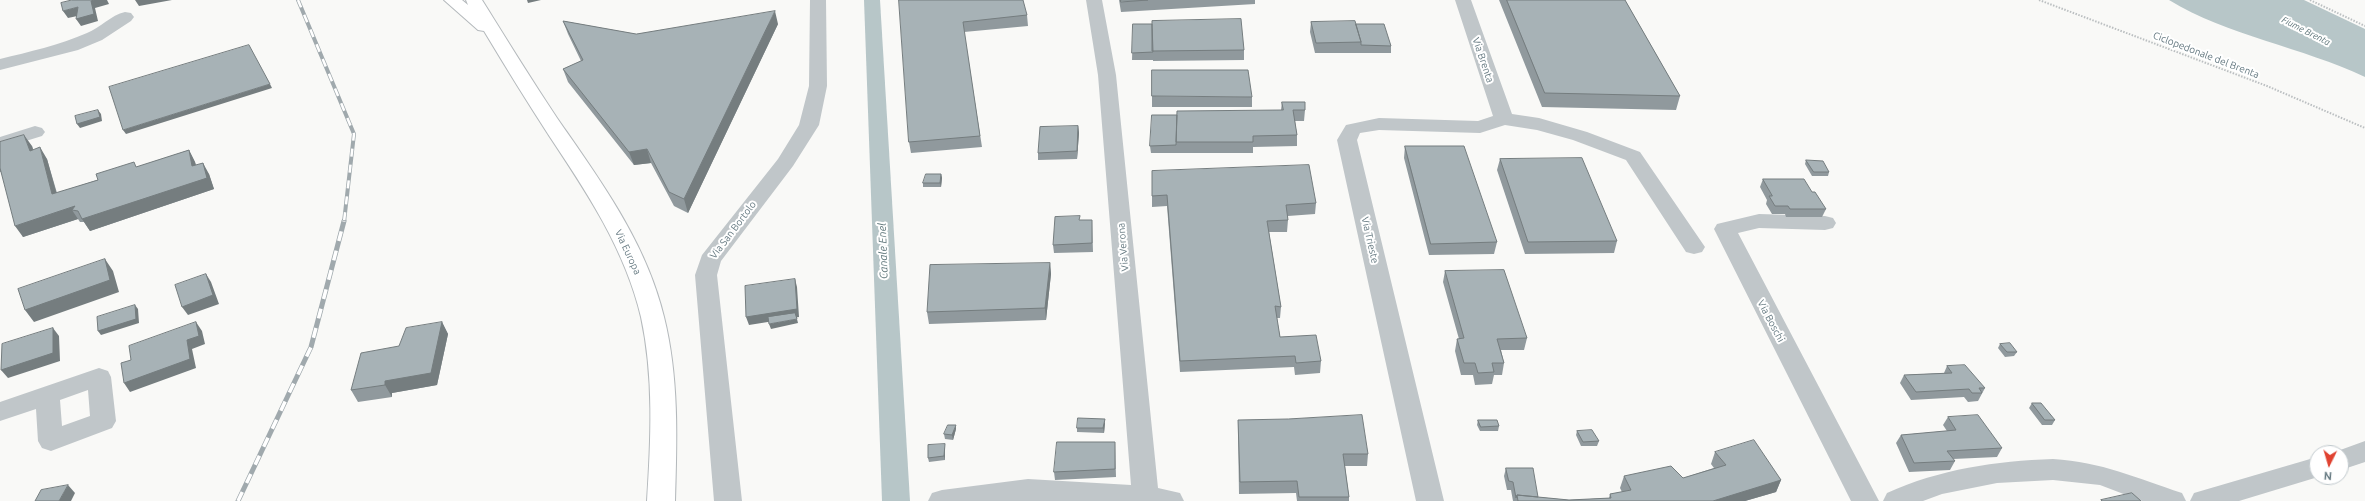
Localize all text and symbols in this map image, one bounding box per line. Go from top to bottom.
water label: Fiume Brenta [2280,14,2332,48]
street label: Ciclopedonale del Brenta [2151,29,2261,81]
street label: Via Brenta [1470,36,1496,84]
street label: Via San Bortolo [707,199,759,261]
street label: Via Trieste [1359,216,1381,264]
street label: Via Verona [1115,222,1131,272]
water label: Canale Enel [875,223,891,279]
street label: Via Europa [612,228,644,276]
street label: Via Boschi [1755,298,1787,344]
north arrow [2309,445,2349,485]
text: N [2323,470,2333,482]

